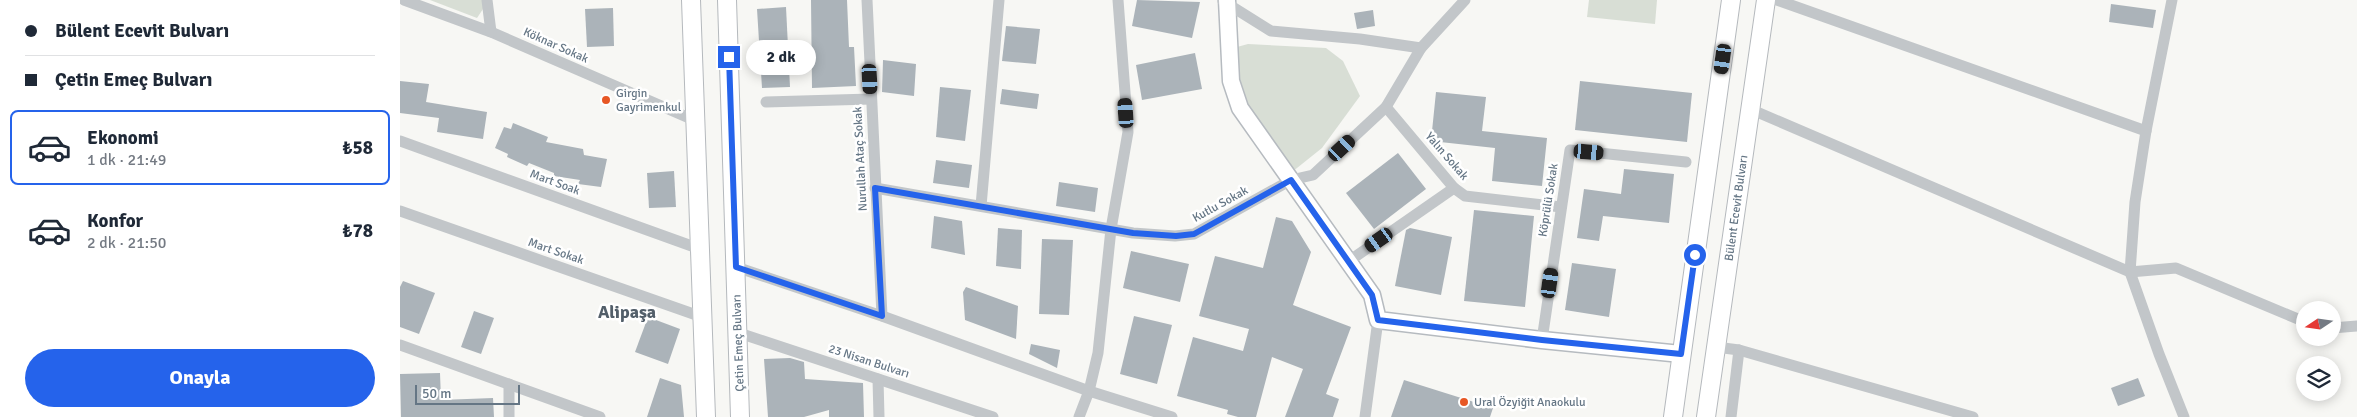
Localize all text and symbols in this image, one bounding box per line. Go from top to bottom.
text: Bülent Ecevit Bulvarı [55,19,229,43]
street label: Köknar Sokak [521,24,591,67]
callout: 2 dk [746,40,816,74]
car [1713,43,1732,75]
route end [718,46,740,68]
text: 2 dk [766,47,796,67]
car [861,64,878,94]
text: Çetin Emeç Bulvarı [55,68,212,92]
place label: Girgin Gayrimenkul [616,86,682,115]
marker: Girgin Gayrimenkul [600,94,612,106]
car [1117,98,1134,128]
street label: Nurullah Ataç Sokak [850,106,871,212]
icon: car [27,125,72,170]
text: Ekonomi [87,126,159,150]
street label: Yalın Sokak [1422,129,1471,183]
car [1325,132,1358,164]
text: ₺58 [342,136,373,160]
car [1573,143,1604,161]
text: 1 dk · 21:49 [87,150,166,170]
street label: Bülent Ecevit Bulvarı [1722,154,1751,262]
street label: Köprülü Sokak [1535,162,1562,238]
street label: Mart Soak [528,166,582,198]
street label: Kutlu Sokak [1190,183,1251,226]
icon: car [27,208,72,253]
text: Konfor [87,209,143,233]
text: ₺78 [342,219,373,243]
car [1362,225,1395,255]
text: 2 dk · 21:50 [87,233,166,253]
street label: Mart Sokak [526,235,586,268]
route start [1684,244,1706,266]
car [1540,267,1559,299]
street label: Çetin Emeç Bulvarı [729,294,748,392]
district label: Alipaşa [598,301,656,323]
north arrow [2296,301,2341,346]
map controls [2296,301,2341,401]
street label: 23 Nisan Bulvarı [827,341,911,382]
button: Onayla [25,349,375,407]
button: layers [2296,356,2341,401]
scale bar [415,382,520,405]
text: 50 m [422,385,451,402]
place label: Ural Özyiğit Anaokulu [1474,395,1586,410]
marker: Ural Özyiğit Anaokulu [1458,396,1470,408]

